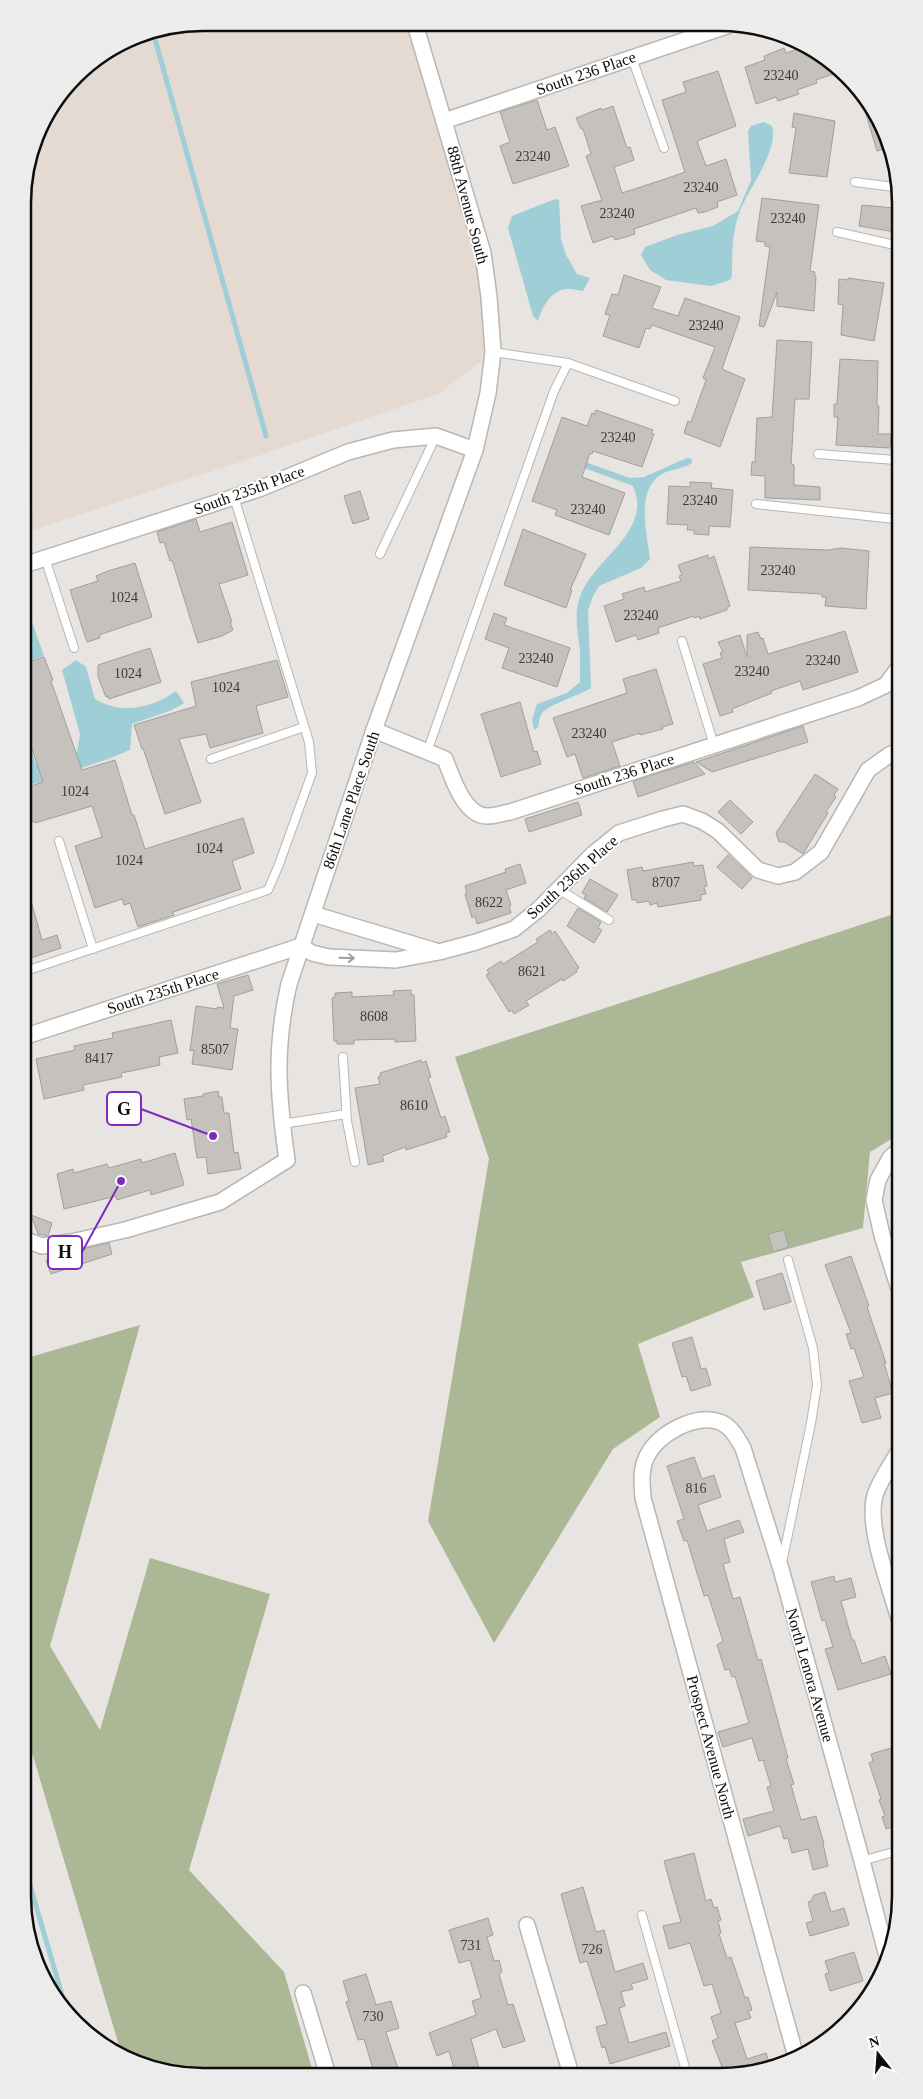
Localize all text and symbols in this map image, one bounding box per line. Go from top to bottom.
street label: South 236 Place [534,48,638,98]
house number: 23240 [764,68,799,83]
street label: 88th Avenue South [444,144,492,266]
house number: 23240 [516,149,551,164]
house number: 23240 [684,180,719,195]
house number: 23240 [600,206,635,221]
house number: 23240 [771,211,806,226]
house number: 23240 [689,318,724,333]
house number: 23240 [601,430,636,445]
street label: South 235th Place [191,462,307,518]
house number: 23240 [683,493,718,508]
house number: 23240 [571,502,606,517]
house number: 23240 [761,563,796,578]
house number: 1024 [110,590,138,605]
house number: 23240 [624,608,659,623]
house number: 23240 [519,651,554,666]
house number: 23240 [806,653,841,668]
house number: 23240 [735,664,770,679]
house number: 1024 [114,666,142,681]
house number: 1024 [212,680,240,695]
house number: 23240 [572,726,607,741]
street label: 86th Lane Place South [319,729,383,871]
street label: South 236 Place [572,750,676,798]
house number: 1024 [61,784,89,799]
street label: South 236th Place [523,832,621,922]
house number: 1024 [195,841,223,856]
house number: 1024 [115,853,143,868]
house number: 8707 [652,875,680,890]
house number: 8622 [475,895,503,910]
one-way arrow [339,953,355,962]
house number: 8621 [518,964,546,979]
street label: South 235th Place [105,965,221,1017]
house number: 8608 [360,1009,388,1024]
house number: 8507 [201,1042,229,1057]
house number: 8417 [85,1051,113,1066]
callout: G [107,1092,141,1125]
house number: 8610 [400,1098,428,1113]
text: G [117,1099,131,1119]
callout: H [48,1236,82,1269]
text: H [58,1242,72,1262]
house number: 816 [686,1481,707,1496]
street label: North Lenora Avenue [783,1606,837,1744]
street label: Prospect Avenue North [683,1673,738,1821]
house number: 731 [461,1938,482,1953]
house number: 726 [582,1942,603,1957]
house number: 730 [363,2009,384,2024]
north arrow [853,2029,903,2079]
text: N [867,2033,881,2051]

